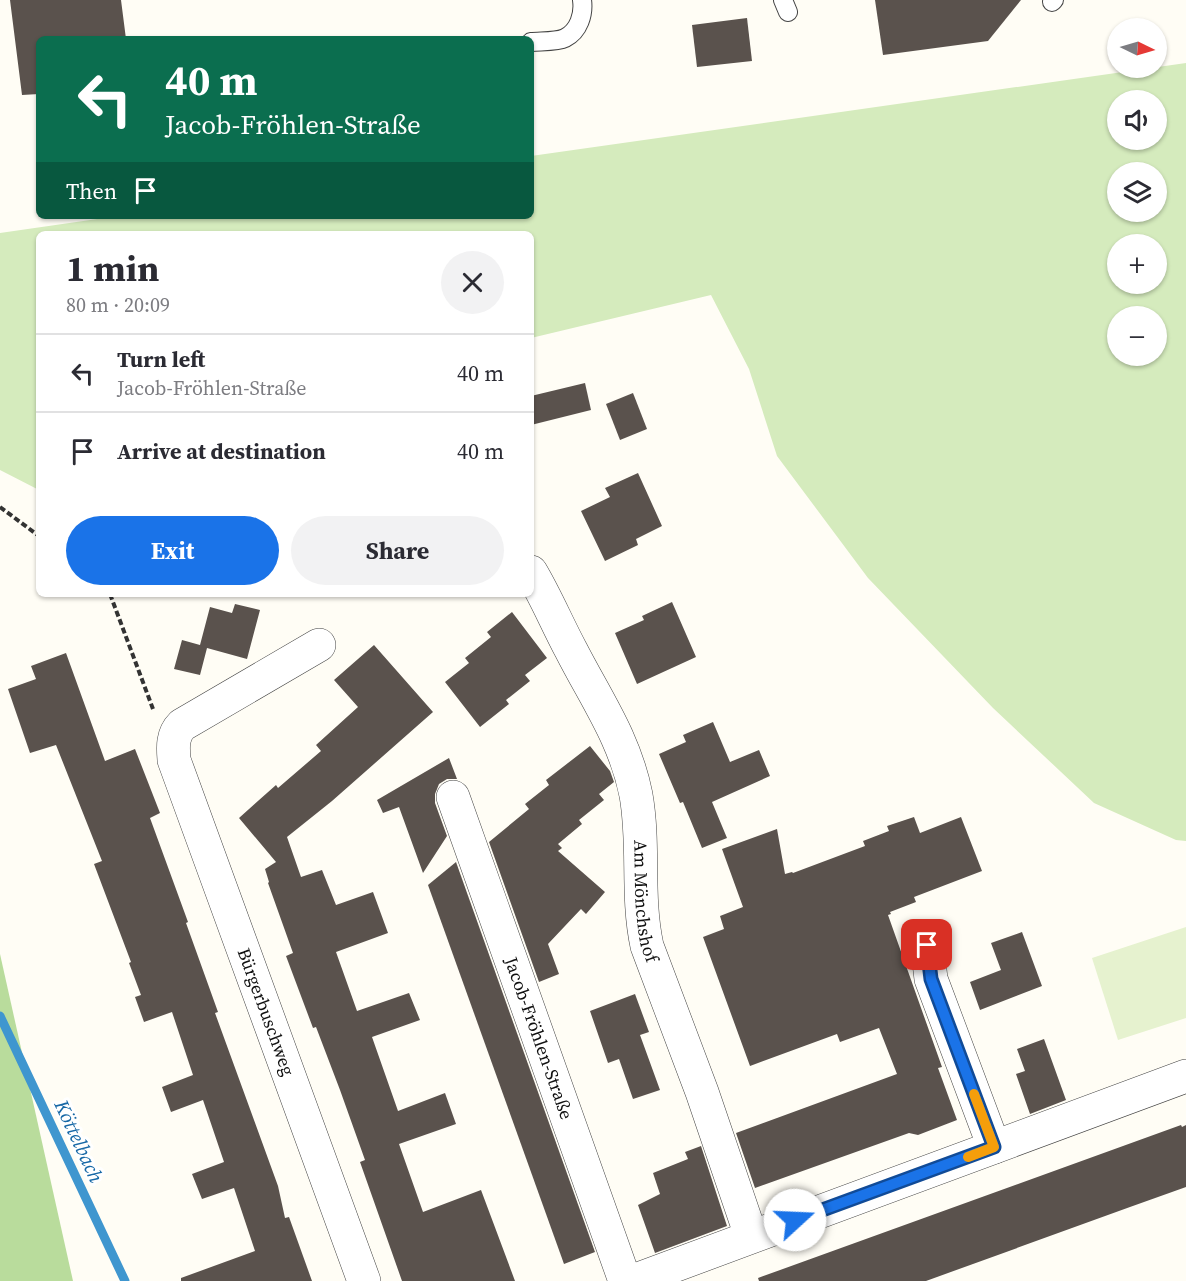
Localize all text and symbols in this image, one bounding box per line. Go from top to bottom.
north arrow [1107,18,1167,78]
map controls [1107,18,1167,366]
text: 40 m [165,51,258,109]
icon: left [66,60,144,138]
button: sound [1107,90,1167,150]
text: Jacob-Fröhlen-Straße [165,106,421,143]
button: layers [1107,162,1167,222]
icon: arrive [129,174,162,207]
text: Then [66,176,117,206]
button: + [1107,234,1167,294]
text: 1 min [66,244,159,293]
button: close [441,251,504,314]
text: 80 m · 20:09 [66,291,170,319]
button: − [1107,306,1167,366]
text: Turn left [117,344,205,374]
icon: left [66,357,99,390]
text: 40 m [457,358,504,388]
text: Jacob-Fröhlen-Straße [117,374,306,402]
icon: arrive [66,435,99,468]
text: Arrive at destination [117,436,326,466]
text: 40 m [457,436,504,466]
button: Exit [66,516,279,585]
button: Share [291,516,504,585]
street label: Am Mönchshof [628,840,666,967]
pin [901,919,952,970]
icon: arrive [910,928,943,961]
street label: Bürgerbuschweg [232,945,301,1079]
street label: Jacob-Fröhlen-Straße [499,953,580,1123]
water label: Köttelbach [47,1094,110,1187]
position arrow [763,1188,827,1252]

